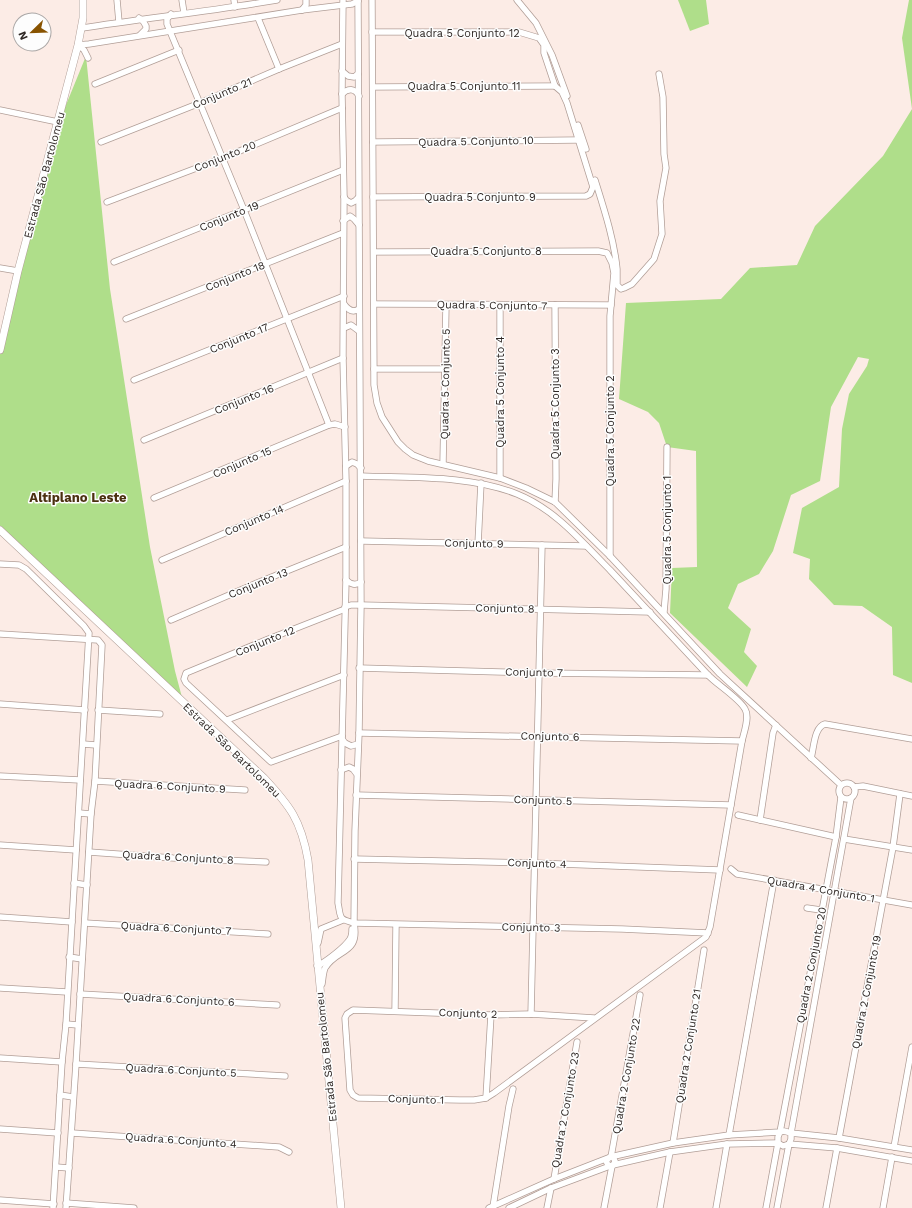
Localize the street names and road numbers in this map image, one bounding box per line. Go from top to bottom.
street label: Quadra 5 Conjunto 12 [404,27,520,40]
street label: Conjunto 21 [191,75,254,112]
street label: Quadra 5 Conjunto 11 [407,80,521,93]
street label: Estrada São Bartolomeu [21,110,68,240]
street label: Quadra 5 Conjunto 10 [418,134,534,149]
street label: Conjunto 20 [192,138,258,175]
street label: Quadra 5 Conjunto 9 [424,191,536,204]
street label: Conjunto 19 [197,199,261,234]
street label: Quadra 5 Conjunto 8 [430,245,542,258]
street label: Conjunto 18 [203,259,267,294]
street label: Quadra 5 Conjunto 7 [437,298,547,313]
street label: Conjunto 17 [208,321,271,356]
street label: Quadra 5 Conjunto 5 [438,328,453,440]
street label: Quadra 5 Conjunto 4 [494,336,507,448]
street label: Quadra 5 Conjunto 3 [549,348,562,460]
street label: Quadra 5 Conjunto 2 [604,375,617,487]
street label: Conjunto 16 [212,381,276,417]
street label: Conjunto 15 [211,444,274,481]
street label: Quadra 5 Conjunto 1 [661,476,674,584]
street label: Conjunto 14 [223,502,286,539]
street label: Conjunto 9 [444,536,504,551]
street label: Conjunto 13 [227,566,290,601]
street label: Conjunto 8 [475,601,535,616]
street label: Conjunto 12 [234,624,297,659]
street label: Conjunto 7 [505,665,563,680]
street label: Estrada São Bartolomeu [180,700,283,800]
street label: Conjunto 6 [520,729,580,744]
street label: Quadra 6 Conjunto 9 [114,777,226,796]
street label: Conjunto 5 [513,793,573,808]
street label: Quadra 6 Conjunto 8 [122,848,234,867]
street label: Conjunto 4 [507,856,567,871]
street label: Quadra 4 Conjunto 1 [766,874,876,905]
street label: Quadra 2 Conjunto 20 [794,906,829,1024]
street label: Quadra 6 Conjunto 7 [120,919,232,938]
street label: Conjunto 3 [501,920,560,935]
street label: Quadra 2 Conjunto 19 [849,934,884,1050]
street label: Quadra 2 Conjunto 21 [673,988,704,1104]
street label: Quadra 6 Conjunto 6 [123,990,235,1009]
street label: Estrada São Bartolomeu [313,991,340,1123]
street label: Conjunto 2 [438,1006,498,1021]
street label: Quadra 2 Conjunto 22 [610,1017,643,1135]
street label: Quadra 2 Conjunto 23 [549,1051,582,1169]
street label: Quadra 6 Conjunto 5 [125,1061,237,1080]
street label: Conjunto 1 [388,1092,444,1107]
street label: Quadra 6 Conjunto 4 [125,1130,237,1151]

